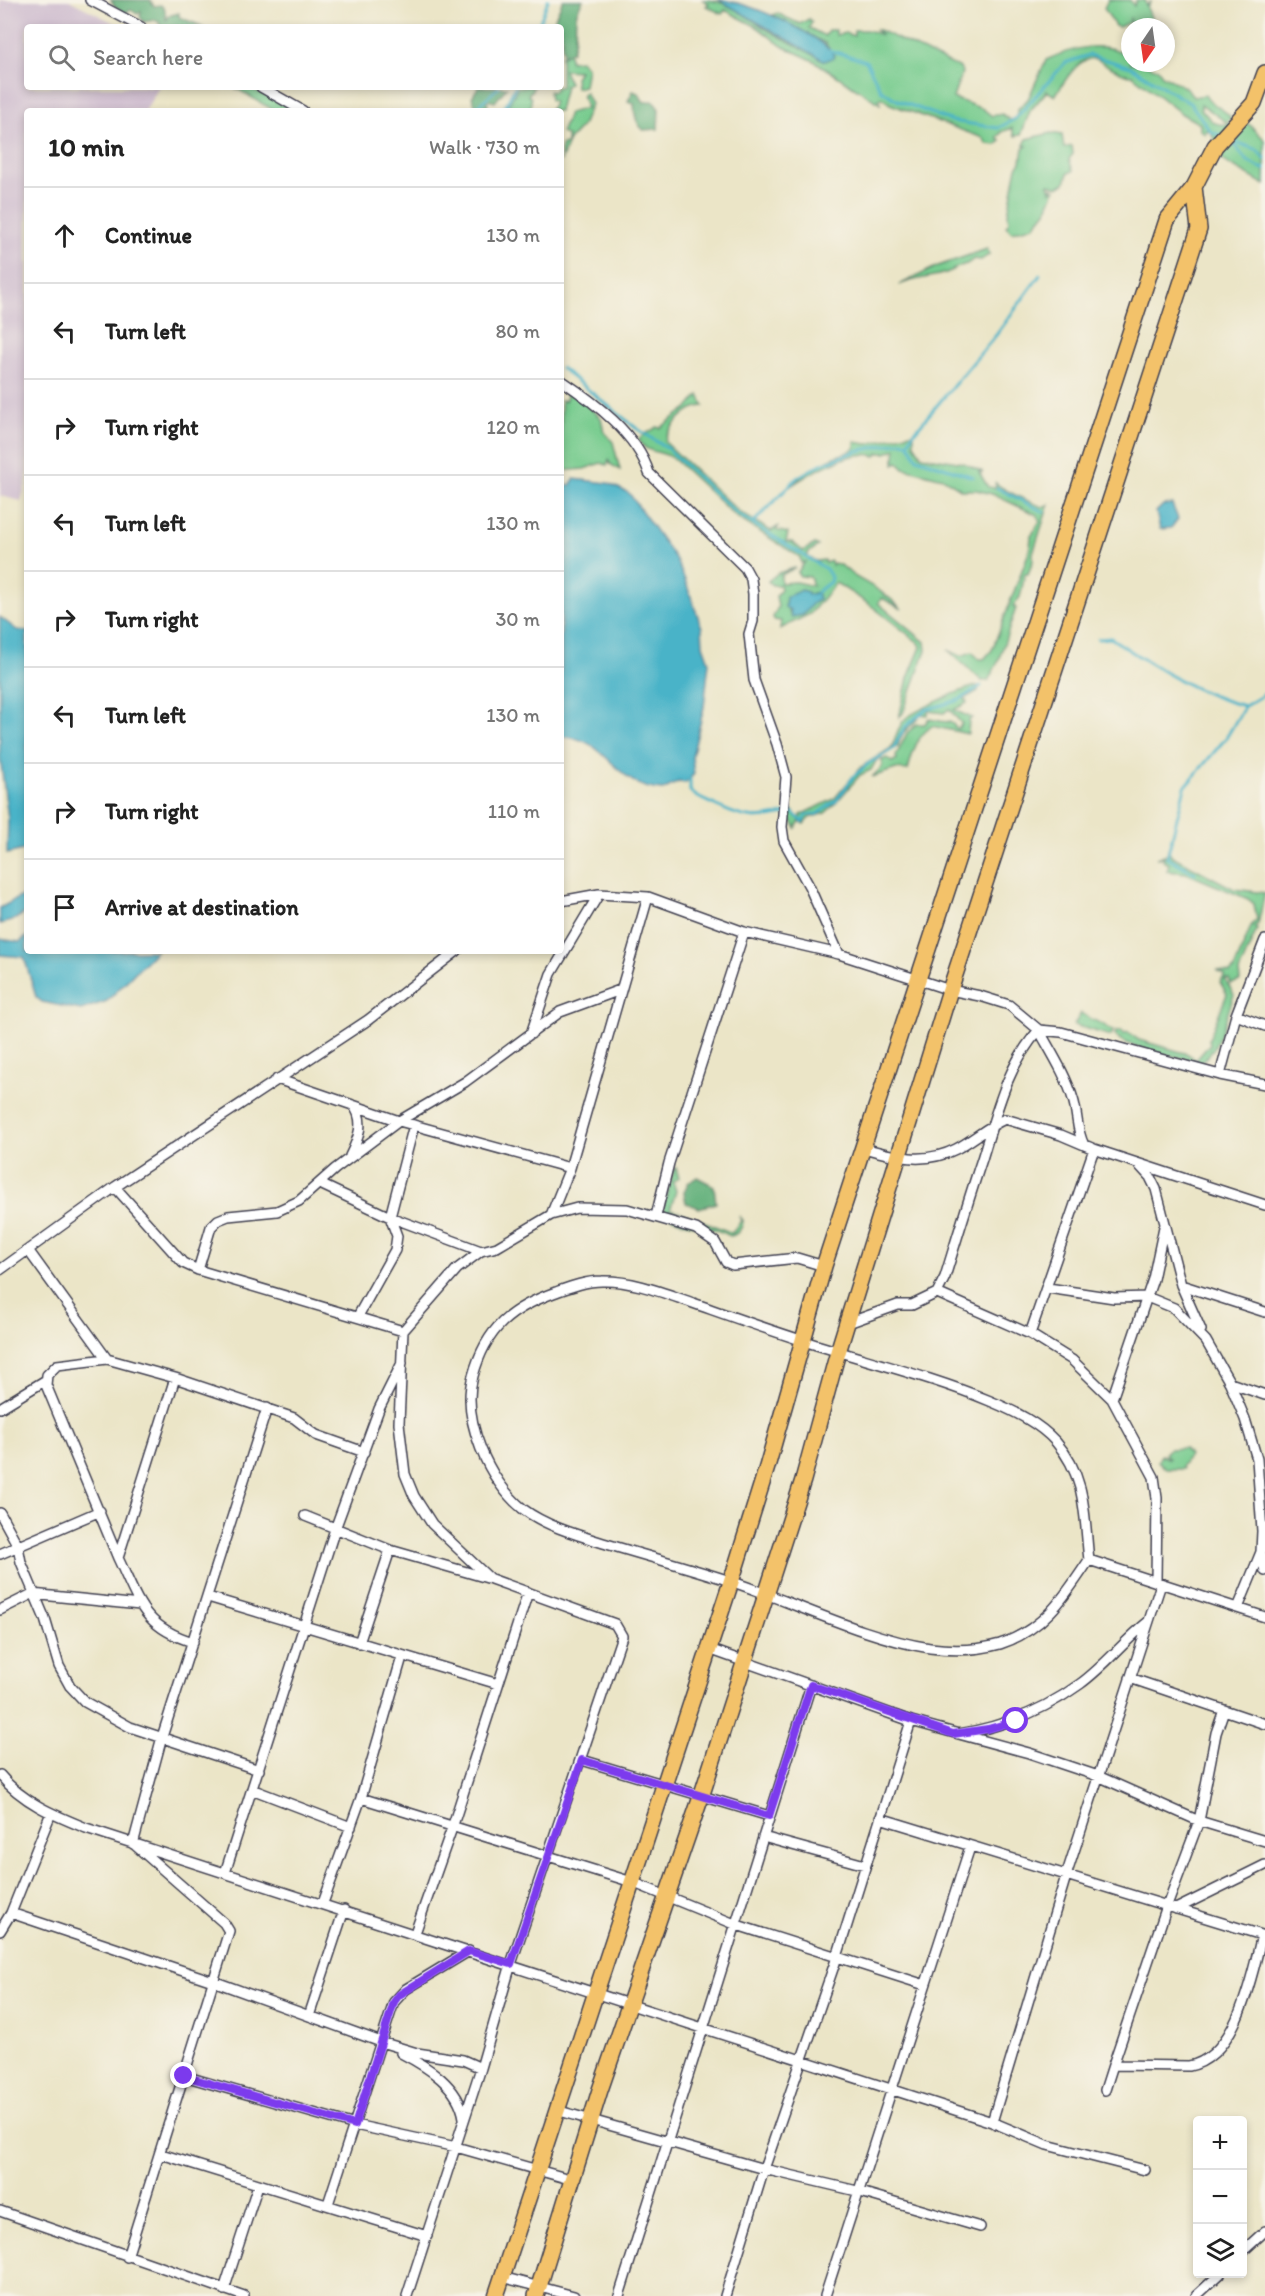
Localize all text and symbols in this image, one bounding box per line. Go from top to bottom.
north arrow [1121,18,1175,72]
search box [24,24,564,90]
icon: search [45,41,78,74]
text: Search here [93,44,203,71]
text: 10 min [48,131,124,163]
text: Walk · 730 m [429,135,540,159]
icon: ahead [48,219,81,252]
text: Continue [105,222,192,249]
text: 130 m [486,223,540,247]
icon: left [48,315,81,348]
text: Turn left [105,318,186,345]
text: 80 m [495,319,540,343]
icon: right [48,411,81,444]
text: Turn right [105,414,199,441]
text: 120 m [487,415,540,439]
icon: left [48,507,81,540]
text: Turn left [105,510,186,537]
text: 130 m [486,511,540,535]
icon: right [48,603,81,636]
text: Turn right [105,606,199,633]
text: 30 m [495,607,540,631]
icon: left [48,699,81,732]
text: Turn left [105,702,186,729]
text: 130 m [486,703,540,727]
icon: right [48,795,81,828]
text: Turn right [105,798,199,825]
text: 110 m [488,799,540,823]
icon: arrive [48,891,81,924]
text: Arrive at destination [105,894,299,921]
route start [1002,1707,1028,1733]
route end [170,2062,196,2088]
map controls [1193,2116,1247,2278]
button: + [1193,2116,1247,2170]
button: − [1193,2170,1247,2224]
button: layers [1193,2224,1247,2278]

